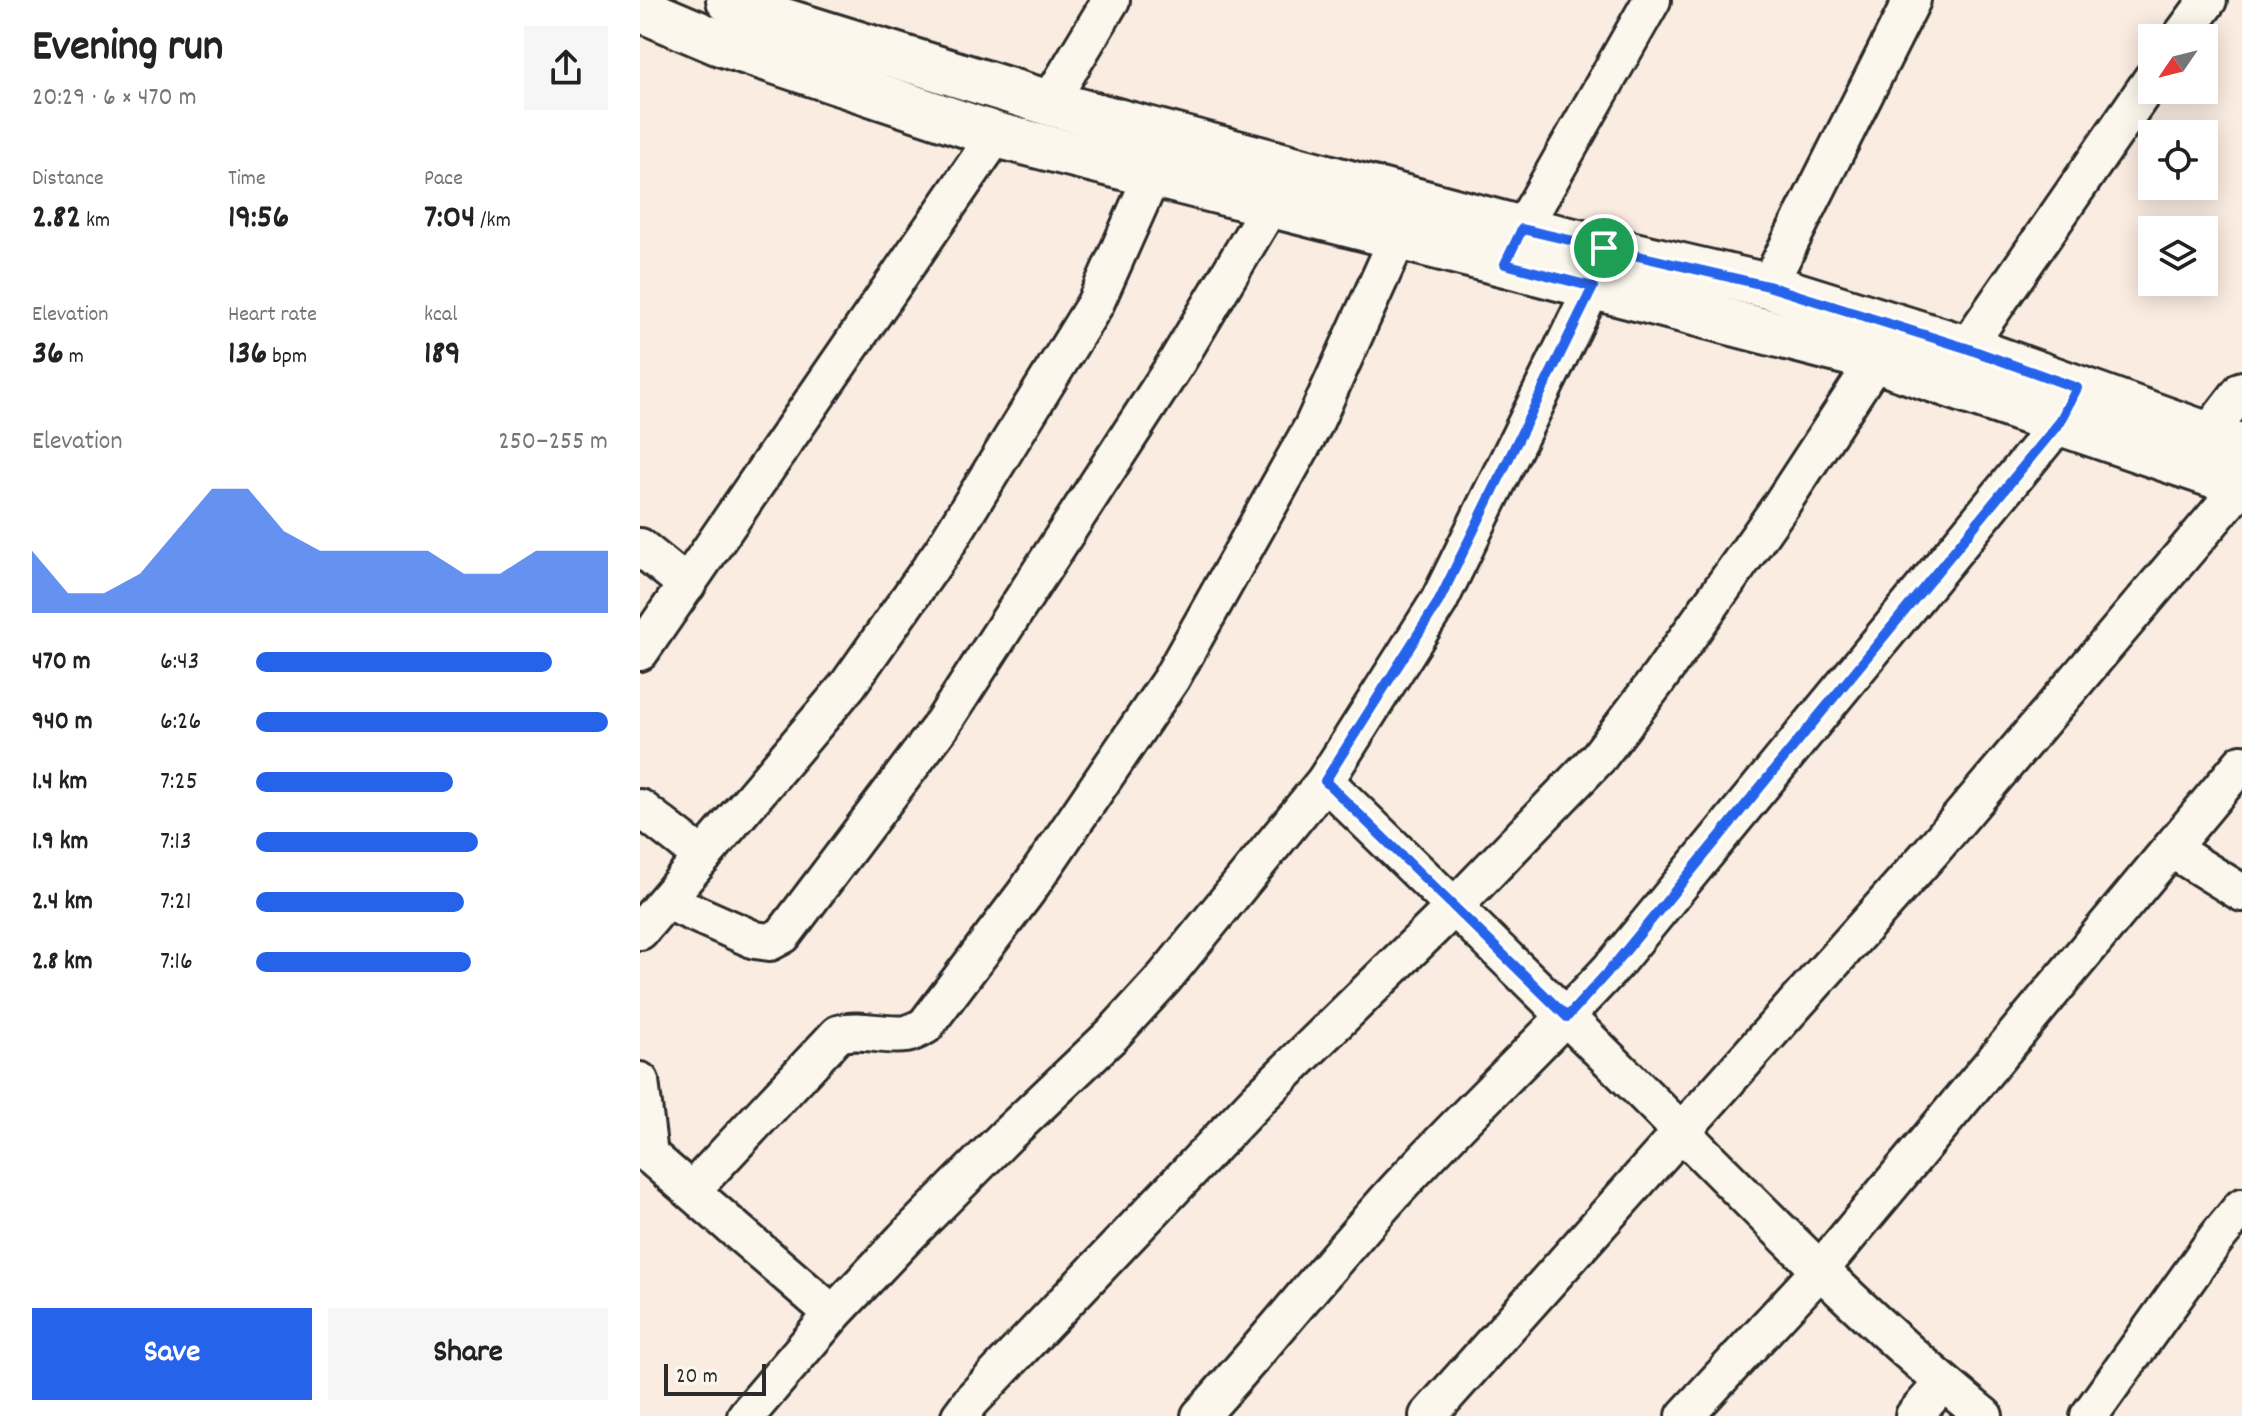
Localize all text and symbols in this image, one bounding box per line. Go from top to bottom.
text: Evening run [32,18,223,81]
north arrow [2138,24,2218,104]
map controls [2138,24,2218,296]
button: share [524,26,608,110]
text: 20:29 · 6 × 470 m [32,80,197,117]
button: locate [2138,120,2218,200]
text: Distance [32,164,104,195]
text: Time [228,164,266,195]
text: Pace [424,164,463,195]
text: 2.82 [32,195,81,244]
text: 19:56 [228,195,289,244]
text: 7:04 [424,195,475,244]
text: km [81,206,110,237]
text: /km [475,206,511,237]
pin [1570,214,1638,282]
button: layers [2138,216,2218,296]
icon: arrive [1582,226,1626,270]
text: Elevation [32,300,109,331]
text: Heart rate [228,300,317,331]
text: kcal [424,300,457,331]
text: 36 [32,331,64,380]
text: 136 [228,331,267,380]
text: 189 [424,331,461,380]
text: m [64,342,84,373]
text: bpm [267,342,307,373]
text: Elevation [32,424,122,461]
text: 250–255 m [498,424,608,461]
text: 470 m [32,644,91,681]
text: 6:43 [160,644,199,681]
text: 940 m [32,704,93,741]
text: 6:26 [160,704,201,741]
text: 1.4 km [32,764,87,801]
text: 7:25 [160,764,198,801]
text: 1.9 km [32,824,88,861]
text: 7:13 [160,824,192,861]
text: 2.4 km [32,884,93,921]
text: 7:21 [160,884,191,921]
text: 2.8 km [32,944,93,981]
text: 7:16 [160,944,193,981]
button: Save [32,1308,312,1400]
button: Share [328,1308,608,1400]
scale bar [664,1360,766,1396]
text: 20 m [676,1362,718,1393]

